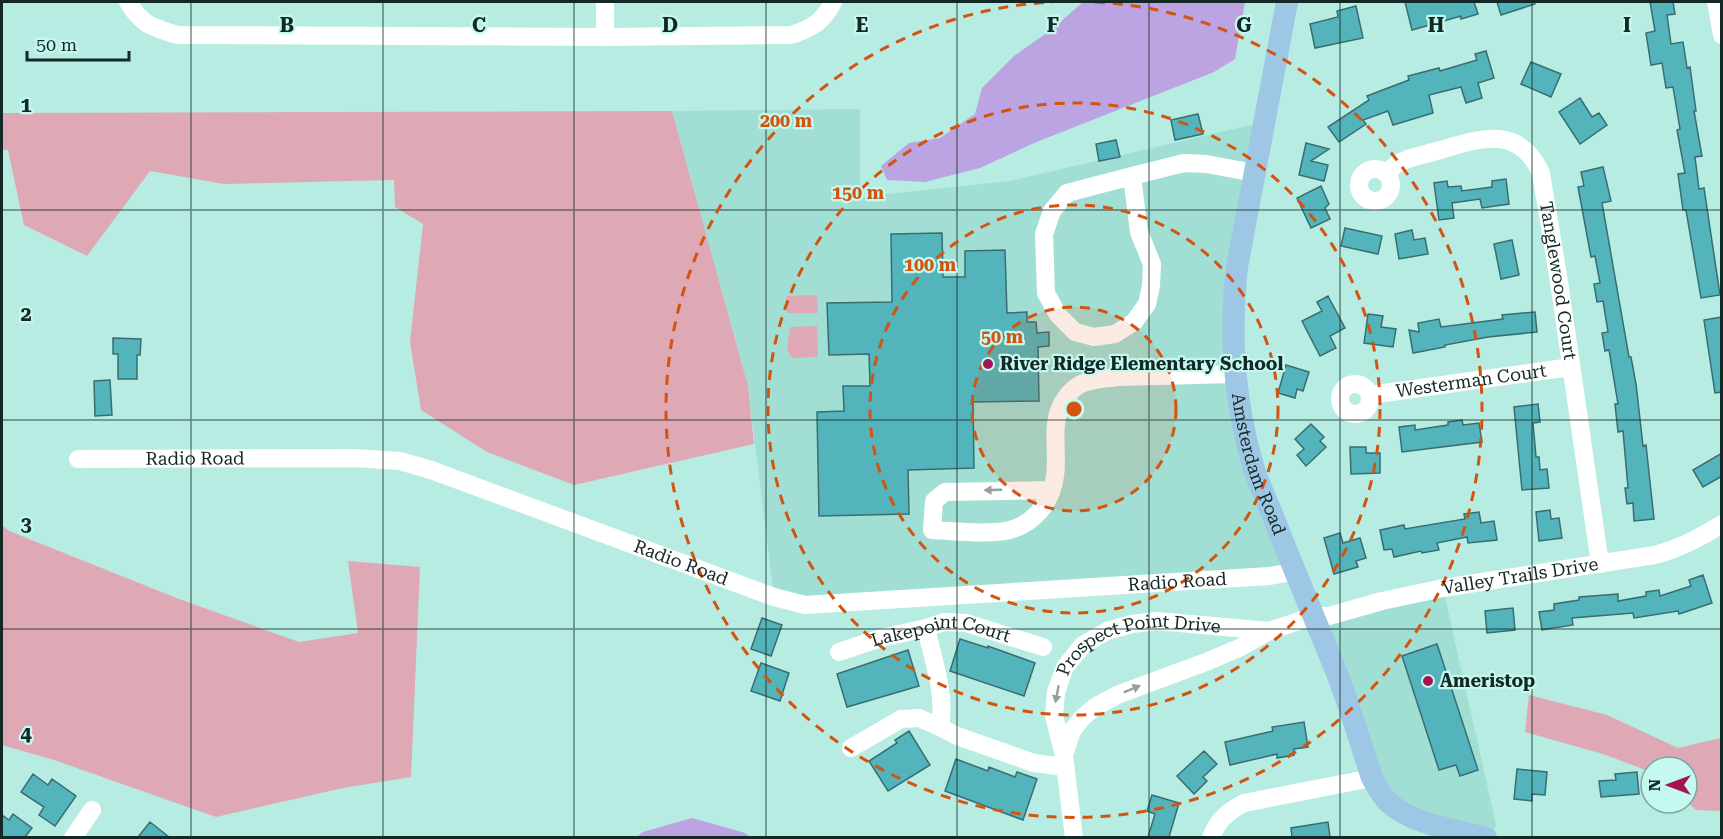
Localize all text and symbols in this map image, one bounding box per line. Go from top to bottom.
text: B [280,13,294,37]
text: C [472,13,486,37]
text: D [662,13,678,37]
text: E [856,13,869,37]
text: F [1047,13,1059,37]
text: G [1236,13,1252,37]
text: H [1428,13,1444,37]
text: I [1623,13,1631,37]
scale bar [27,24,129,62]
text: 50 m [36,34,77,55]
text: 1 [20,93,32,117]
text: 200 m [760,110,813,131]
text: 150 m [832,182,885,203]
street label: Tanglewood Court [1536,200,1581,361]
text: 100 m [904,254,957,275]
text: 2 [20,302,32,326]
text: 50 m [981,326,1024,347]
place label: River Ridge Elementary School [1000,353,1283,374]
marker: River Ridge Elementary School [981,357,995,371]
street label: Westerman Court [1394,360,1548,401]
street label: Amsterdam Road [1228,392,1290,538]
centre of rings [1064,399,1084,419]
street label: Radio Road [145,447,245,469]
one-way arrow [984,486,1003,495]
text: 3 [20,512,32,536]
street label: Radio Road [631,535,732,589]
street label: Valley Trails Drive [1441,553,1600,598]
street label: Radio Road [1127,568,1228,595]
street label: Prospect Point Drive [1052,609,1222,678]
street label: Lakepoint Court [868,611,1014,651]
place label: Ameristop [1440,670,1535,691]
marker: Ameristop [1421,674,1435,688]
one-way arrow [1124,683,1142,693]
one-way arrow [1052,684,1061,703]
text: 4 [20,722,32,746]
north arrow [1639,755,1699,815]
text: N [1645,779,1664,791]

